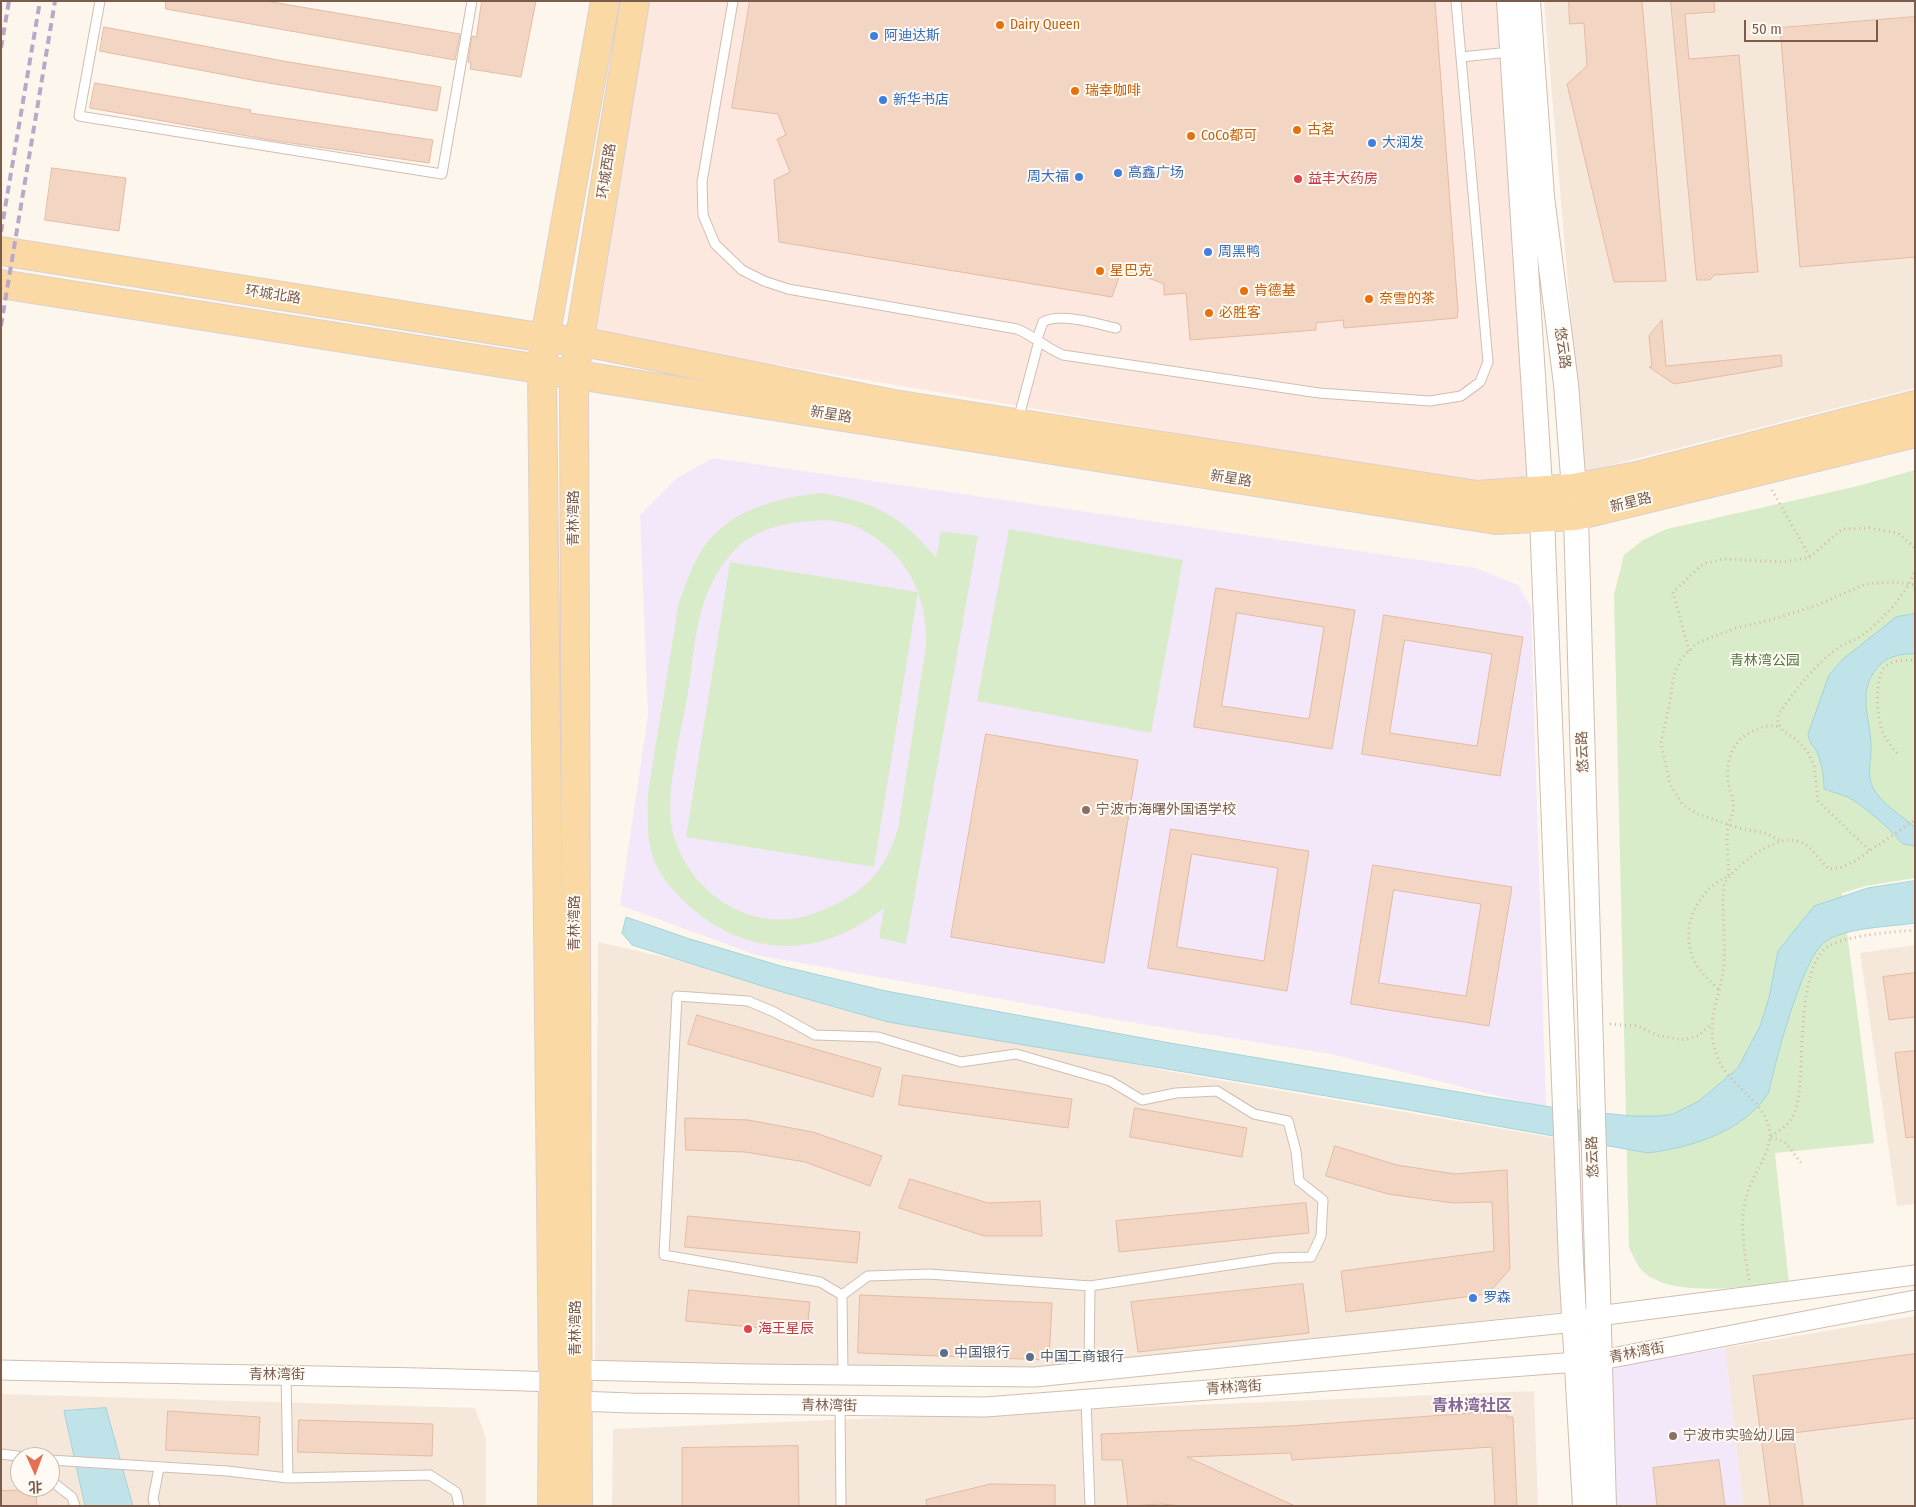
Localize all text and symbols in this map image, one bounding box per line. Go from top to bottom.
scale bar [1746,10,1880,42]
place label: Dairy Queen [1010,17,1080,33]
marker: Dairy Queen [994,19,1006,31]
text: 50 m [1752,20,1782,38]
place label: 阿迪达斯 [884,28,940,44]
marker: 阿迪达斯 [868,30,880,42]
place label: 瑞幸咖啡 [1085,83,1141,99]
marker: 瑞幸咖啡 [1069,85,1081,97]
place label: 新华书店 [893,92,949,108]
marker: 新华书店 [877,94,889,106]
place label: 古茗 [1307,122,1335,138]
marker: 古茗 [1291,124,1303,136]
place label: CoCo都可 [1201,128,1257,144]
marker: CoCo都可 [1185,130,1197,142]
place label: 大润发 [1382,135,1424,151]
marker: 大润发 [1366,137,1378,149]
street label: 环城西路 [594,142,620,200]
place label: 高鑫广场 [1128,165,1184,181]
marker: 高鑫广场 [1112,167,1124,179]
place label: 周大福 [1027,169,1069,185]
marker: 周大福 [1073,171,1085,183]
place label: 益丰大药房 [1308,171,1378,187]
marker: 益丰大药房 [1292,173,1304,185]
place label: 周黑鸭 [1218,244,1260,260]
marker: 周黑鸭 [1202,246,1214,258]
place label: 星巴克 [1110,263,1152,279]
marker: 星巴克 [1094,265,1106,277]
street label: 环城北路 [244,282,302,308]
place label: 肯德基 [1254,283,1296,299]
marker: 肯德基 [1238,285,1250,297]
place label: 奈雪的茶 [1379,291,1435,307]
marker: 奈雪的茶 [1363,293,1375,305]
place label: 必胜客 [1219,305,1261,321]
marker: 必胜客 [1203,307,1215,319]
street label: 悠云路 [1551,326,1573,370]
street label: 新星路 [809,403,853,427]
street label: 新星路 [1209,467,1253,491]
street label: 青林湾路 [566,490,582,546]
street label: 新星路 [1609,490,1653,516]
park label: 青林湾公园 [1730,653,1800,669]
street label: 悠云路 [1574,731,1592,773]
place label: 宁波市海曙外国语学校 [1096,802,1236,818]
marker: 宁波市海曙外国语学校 [1080,804,1092,816]
street label: 青林湾路 [567,895,583,951]
street label: 悠云路 [1584,1136,1602,1178]
place label: 罗森 [1483,1290,1511,1306]
marker: 罗森 [1467,1292,1479,1304]
street label: 青林湾路 [568,1300,584,1356]
place label: 海王星辰 [758,1321,814,1337]
marker: 海王星辰 [742,1323,754,1335]
street label: 青林湾街 [1608,1339,1666,1367]
place label: 中国银行 [954,1345,1010,1361]
marker: 中国银行 [938,1347,950,1359]
place label: 中国工商银行 [1040,1349,1124,1365]
marker: 中国工商银行 [1024,1351,1036,1363]
street label: 青林湾街 [249,1367,305,1383]
street label: 青林湾街 [1205,1378,1263,1398]
street label: 青林湾街 [801,1397,857,1415]
district label: 青林湾社区 [1432,1397,1512,1417]
place label: 宁波市实验幼儿园 [1683,1428,1795,1444]
marker: 宁波市实验幼儿园 [1667,1430,1679,1442]
north arrow [10,1447,60,1497]
text: 北 [28,1478,43,1495]

